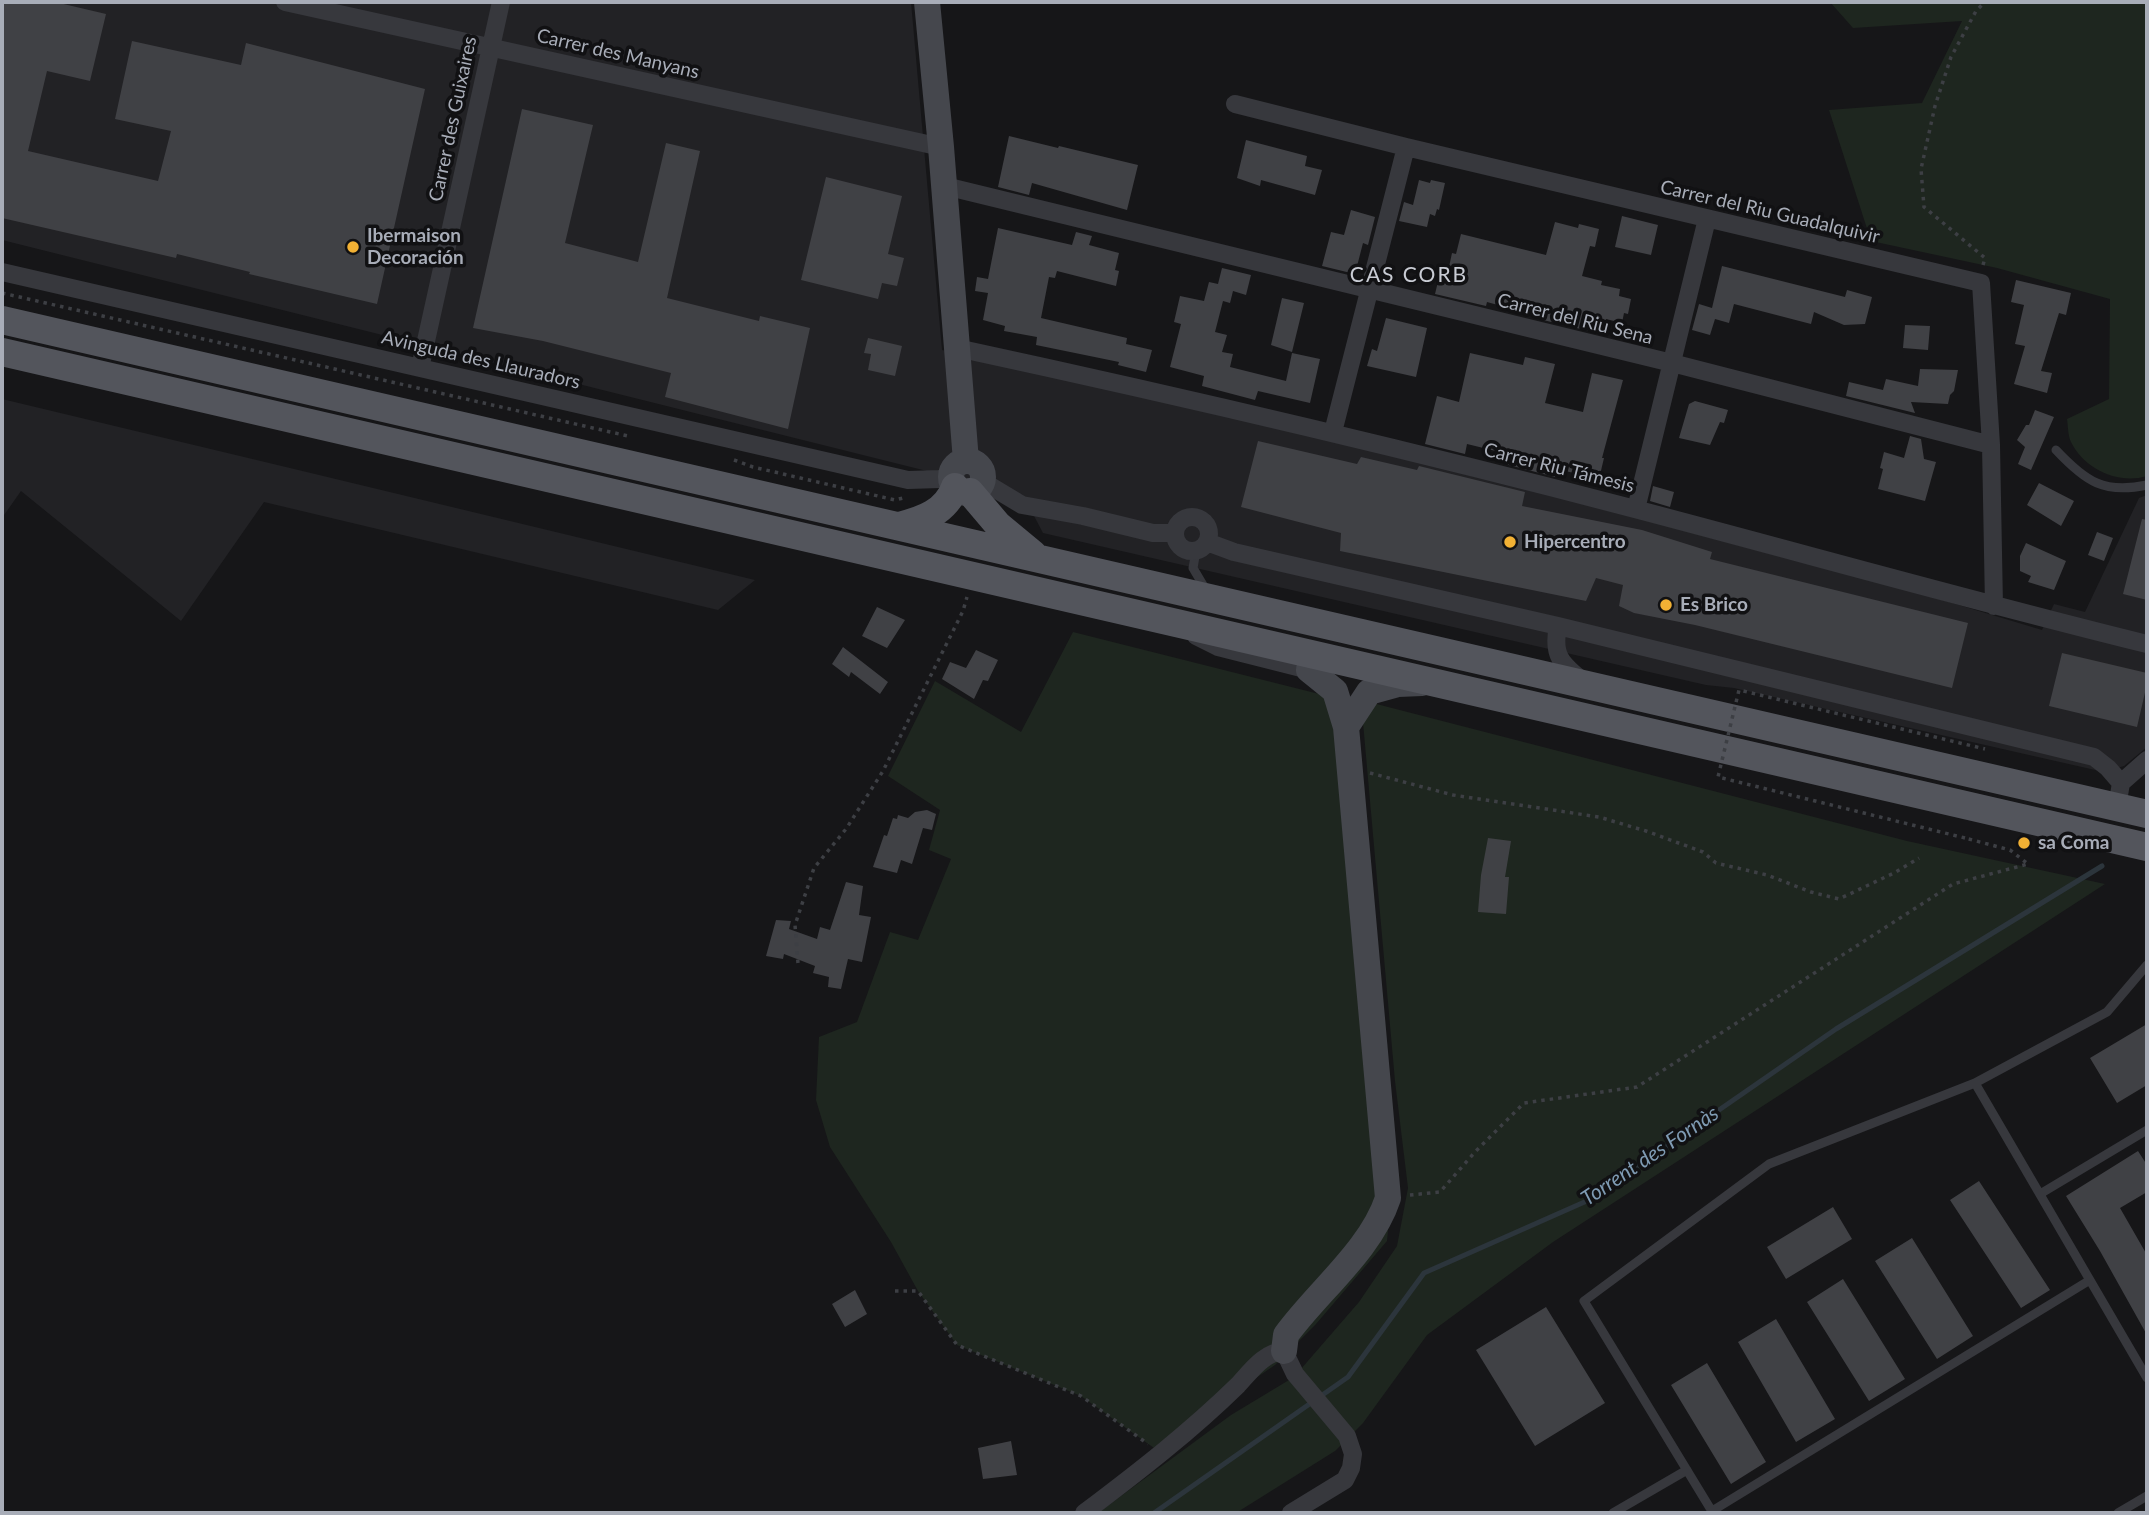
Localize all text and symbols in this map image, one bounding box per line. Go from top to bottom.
street label: Carrer des Manyans [534,24,702,84]
street label: Carrer des Guixaires [424,34,482,204]
street label: Carrer del Riu Guadalquivir [1658,176,1882,248]
place label: Ibermaison Decoración [367,225,464,269]
marker: Ibermaison Decoración [345,239,361,255]
district label: CAS CORB [1351,262,1467,288]
street label: Carrer del Riu Sena [1495,289,1655,349]
street label: Avinguda des Llauradors [379,326,583,394]
street label: Carrer Riu Támesis [1481,438,1637,498]
place label: Hipercentro [1524,531,1626,553]
marker: Hipercentro [1502,534,1518,550]
place label: Es Brico [1680,594,1748,616]
marker: Es Brico [1658,597,1674,613]
place label: sa Coma [2038,832,2109,854]
marker: sa Coma [2016,835,2032,851]
water label: Torrent des Fornàs [1576,1101,1724,1211]

